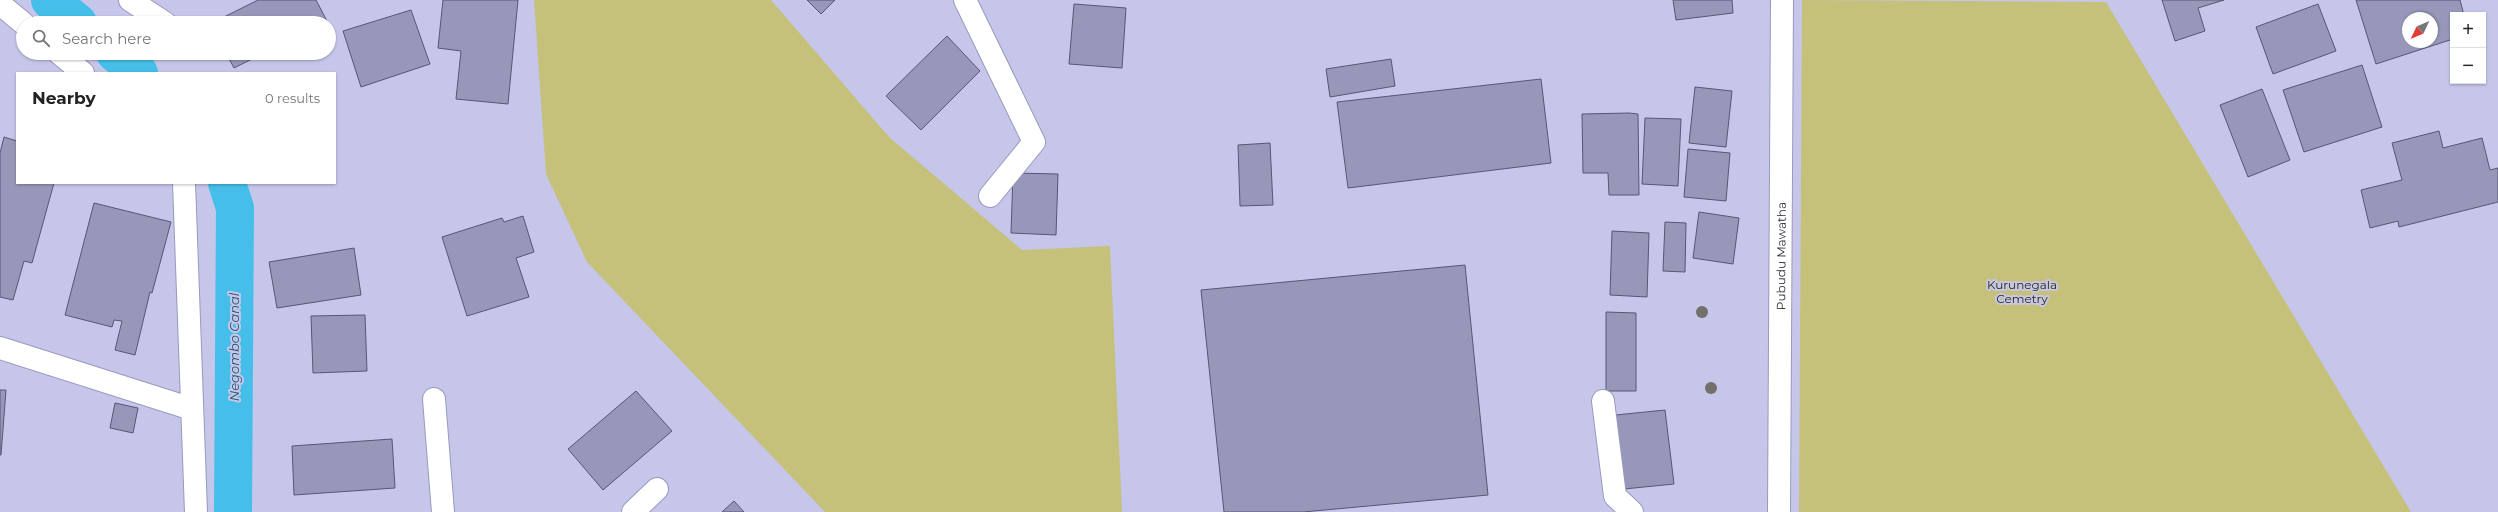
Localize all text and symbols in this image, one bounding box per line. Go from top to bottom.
north arrow [2402,12,2438,48]
map controls [2450,12,2486,84]
button: + [2450,12,2486,48]
search box [16,16,336,60]
icon: search [30,27,52,49]
text: Search here [62,29,151,48]
button: − [2450,48,2486,84]
text: Nearby [32,88,96,108]
text: 0 results [265,90,320,106]
street label: Pubudu Mawatha [1773,202,1788,310]
park label: Kurunegala Cemetry [1987,277,2057,306]
water label: Negombo Canal [226,292,242,401]

